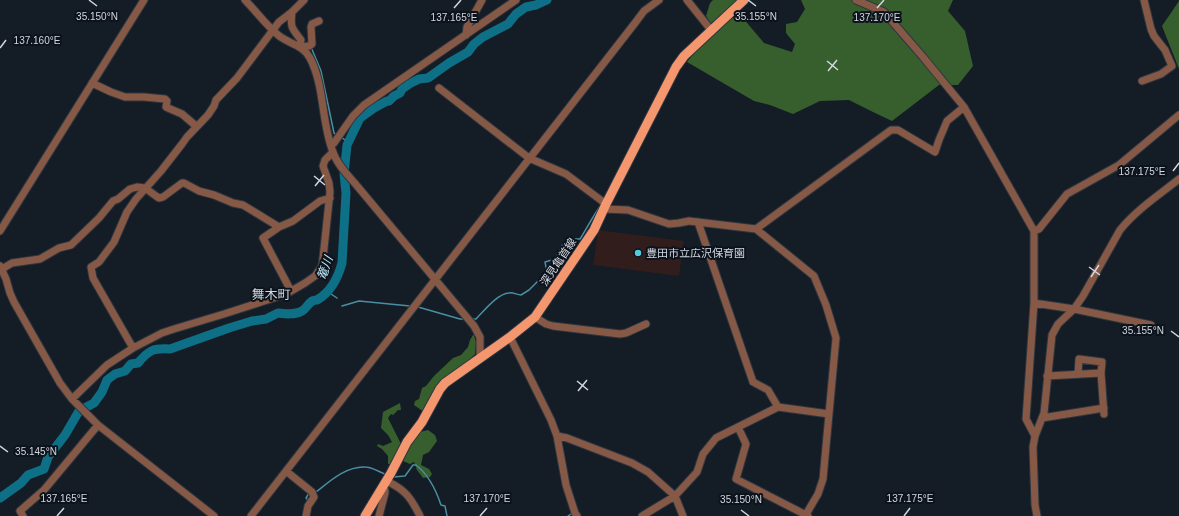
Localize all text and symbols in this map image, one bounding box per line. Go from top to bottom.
text: 35.150°N [76,11,118,22]
text: 35.155°N [735,11,777,22]
text: 137.165°E [431,12,478,23]
text: 137.170°E [854,12,901,23]
text: 137.160°E [14,35,61,46]
text: 137.175°E [1119,166,1166,177]
street label: 深見亀首線 [538,236,578,288]
place label: 豊田市立広沢保育園 [646,247,745,259]
marker: 豊田市立広沢保育園 [633,248,643,258]
water label: 篭川 [314,252,336,282]
district label: 舞木町 [251,287,291,302]
text: 35.155°N [1122,325,1164,336]
text: 35.145°N [15,446,57,457]
text: 137.165°E [41,493,88,504]
text: 137.170°E [464,493,511,504]
text: 137.175°E [887,493,934,504]
text: 35.150°N [720,494,762,505]

